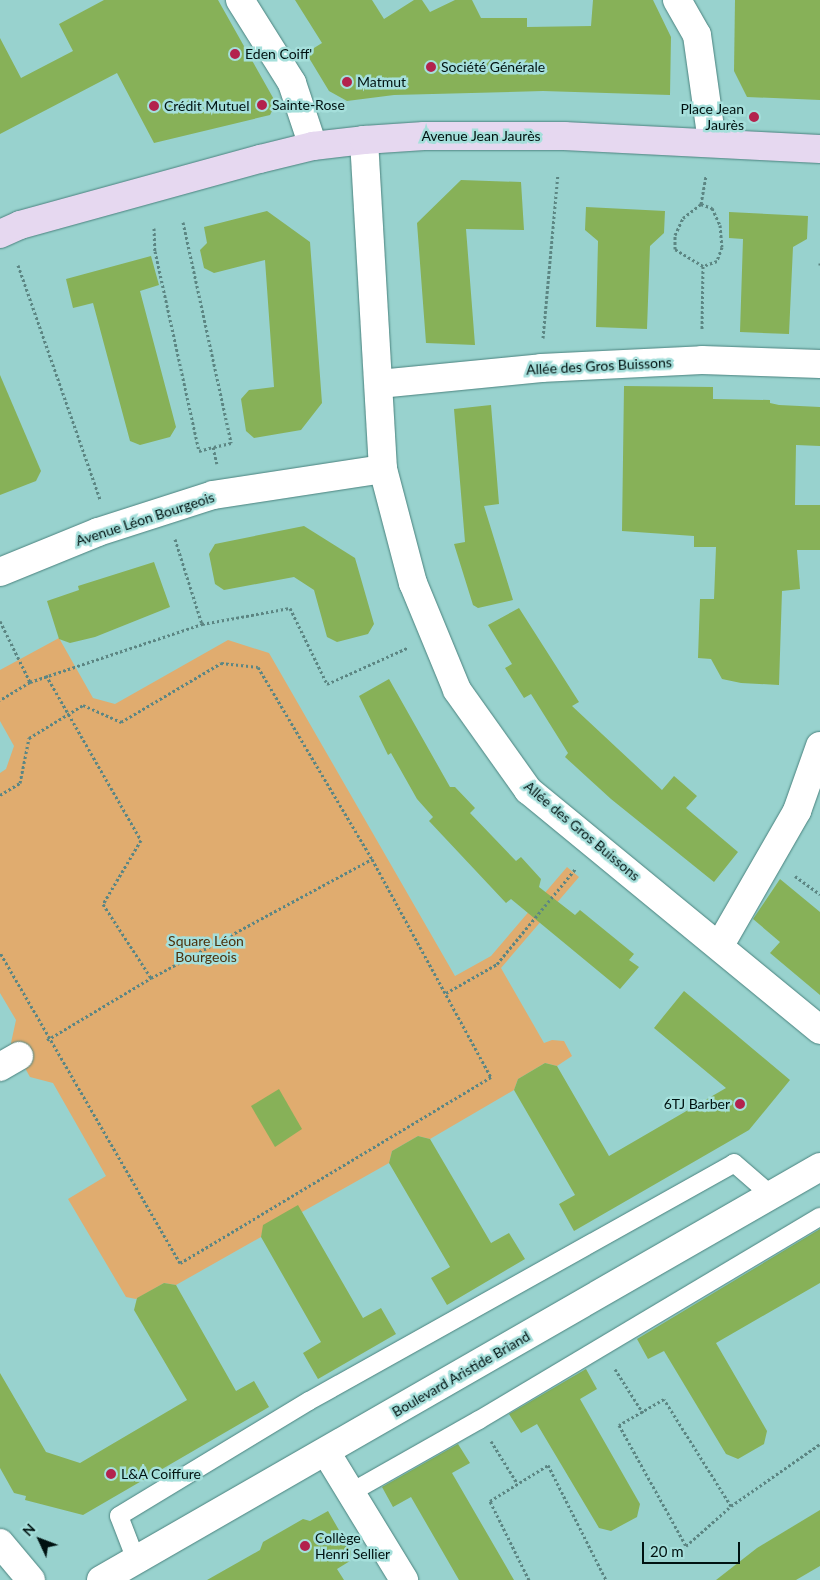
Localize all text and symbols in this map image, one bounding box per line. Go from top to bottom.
place label: Eden Coiff' [245,46,312,62]
marker: Eden Coiff' [229,48,241,60]
place label: Société Générale [441,59,545,75]
marker: Société Générale [425,61,437,73]
place label: Matmut [357,74,406,90]
marker: Matmut [341,76,353,88]
place label: Sainte-Rose [272,97,345,113]
place label: Crédit Mutuel [164,98,250,114]
marker: Sainte-Rose [256,99,268,111]
marker: Crédit Mutuel [148,100,160,112]
place label: Place Jean Jaurès [680,101,744,134]
marker: Place Jean Jaurès [748,111,760,123]
street label: Avenue Jean Jaurès [421,128,541,144]
street label: Allée des Gros Buissons [526,354,672,378]
street label: Avenue Léon Bourgeois [74,489,216,549]
street label: Allée des Gros Buissons [521,778,643,884]
park label: Square Léon Bourgeois [168,933,244,966]
place label: 6TJ Barber [664,1096,730,1112]
marker: 6TJ Barber [734,1098,746,1110]
street label: Boulevard Aristide Briand [389,1328,533,1420]
place label: L&A Coiffure [121,1466,201,1482]
marker: L&A Coiffure [105,1468,117,1480]
north arrow [15,1515,65,1565]
text: N [19,1520,39,1539]
place label: Collège Henri Sellier [315,1530,390,1562]
scale bar [645,1532,742,1564]
marker: Collège Henri Sellier [299,1540,311,1552]
text: 20 m [650,1542,684,1560]

